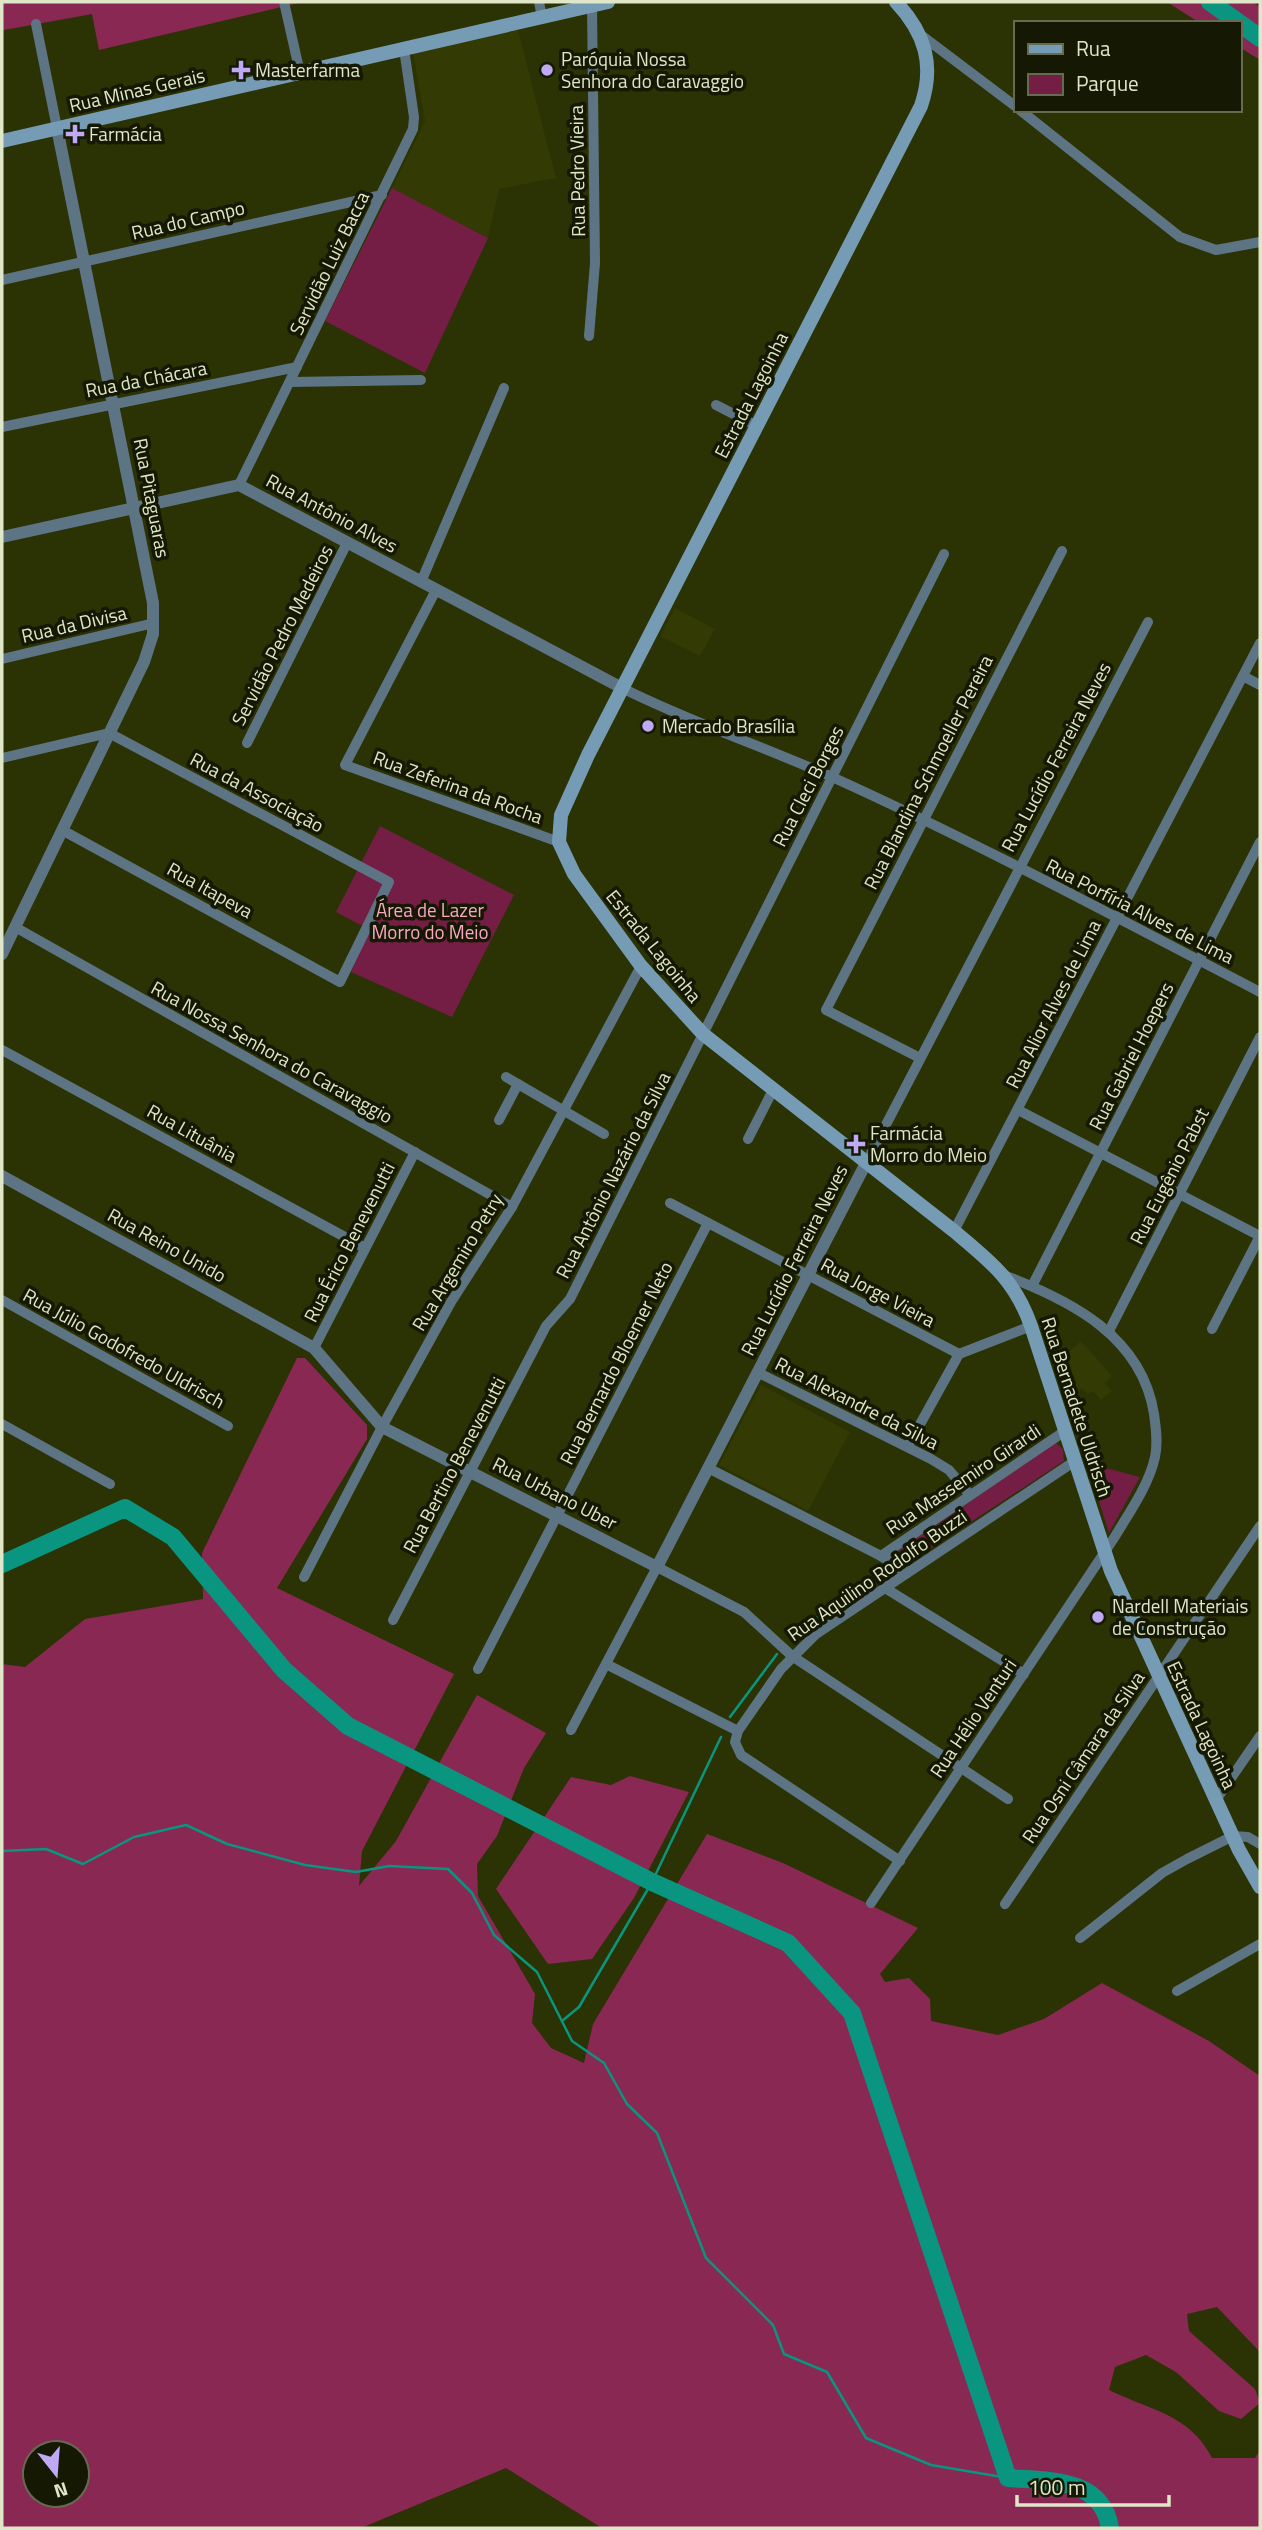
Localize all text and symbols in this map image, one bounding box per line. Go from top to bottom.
legend [1014,21,1241,112]
text: Rua [1076,32,1111,64]
place label: Paróquia Nossa Senhora do Caravaggio [561,44,744,95]
place label: Masterfarma [255,55,360,84]
street label: Rua Minas Gerais [66,60,208,119]
marker: Masterfarma [233,62,249,78]
marker: Paróquia Nossa Senhora do Caravaggio [539,62,555,78]
text: Parque [1076,67,1139,99]
street label: Rua Pedro Vieira [561,104,592,237]
place label: Farmácia [89,119,162,148]
marker: Farmácia [67,126,83,142]
street label: Servidão Luiz Bacca [281,186,376,340]
street label: Rua do Campo [128,192,247,247]
street label: Estrada Lagoinha [706,326,795,463]
street label: Rua da Chácara [83,352,210,404]
street label: Rua Pitaguaras [127,436,178,560]
street label: Rua Antônio Alves [261,466,403,560]
street label: Servidão Pedro Medeiros [223,539,340,730]
street label: Rua da Divisa [18,597,130,650]
street label: Rua Blandina Schmoeller Pereira [856,649,1000,894]
street label: Rua Lucídio Ferreira Neves [993,657,1118,857]
place label: Mercado Brasília [662,711,795,740]
marker: Mercado Brasília [640,718,656,734]
street label: Rua Cleci Borges [764,720,851,852]
street label: Rua Zeferina da Rocha [369,742,548,831]
street label: Rua da Associação [185,744,329,839]
street label: Rua Porfíria Alves de Lima [1041,850,1240,971]
street label: Rua Itapeva [162,854,259,925]
street label: Estrada Lagoinha [600,883,709,1009]
park label: Área de Lazer Morro do Meio [372,895,488,946]
street label: Rua Alior Alves de Lima [997,914,1108,1093]
street label: Rua Nossa Senhora do Caravaggio [146,973,398,1130]
street label: Rua Gabriel Hoepers [1081,976,1181,1135]
street label: Rua Antônio Nazário da Silva [548,1066,678,1283]
street label: Rua Lituânia [142,1096,243,1169]
street label: Rua Eugênio Pabst [1122,1102,1216,1249]
place label: Farmácia Morro do Meio [870,1118,987,1169]
marker: Farmácia Morro do Meio [848,1136,864,1152]
street label: Rua Érico Benevenutti [296,1157,402,1327]
street label: Rua Lucídio Ferreira Neves [733,1159,854,1360]
street label: Rua Argemiro Petry [404,1187,509,1336]
street label: Rua Reino Unido [103,1200,232,1289]
street label: Rua Jorge Vieira [816,1249,941,1334]
street label: Rua Bernardo Bloemer Neto [552,1256,679,1469]
street label: Rua Júlio Godofredo Uldrisch [18,1280,230,1415]
street label: Rua Bernadete Uldrisch [1035,1313,1120,1501]
street label: Rua Alexandre da Silva [770,1349,945,1457]
street label: Rua Bertino Benevenutti [395,1371,512,1558]
street label: Rua Massemiro Girardi [879,1416,1046,1541]
street label: Rua Urbano Uber [488,1449,623,1537]
street label: Rua Aquilino Rodolfo Buzzi [781,1501,972,1648]
place label: Nardell Materiais de Construção [1112,1591,1248,1642]
marker: Nardell Materiais de Construção [1090,1609,1106,1625]
street label: Rua Hélio Venturi [922,1652,1023,1783]
street label: Estrada Lagoinha [1160,1656,1245,1794]
street label: Rua Osni Câmara da Silva [1014,1664,1151,1849]
north arrow [21,2439,91,2509]
scale bar [1017,2464,1169,2508]
text: 100 m [1028,2471,1085,2503]
text: N [51,2475,72,2507]

